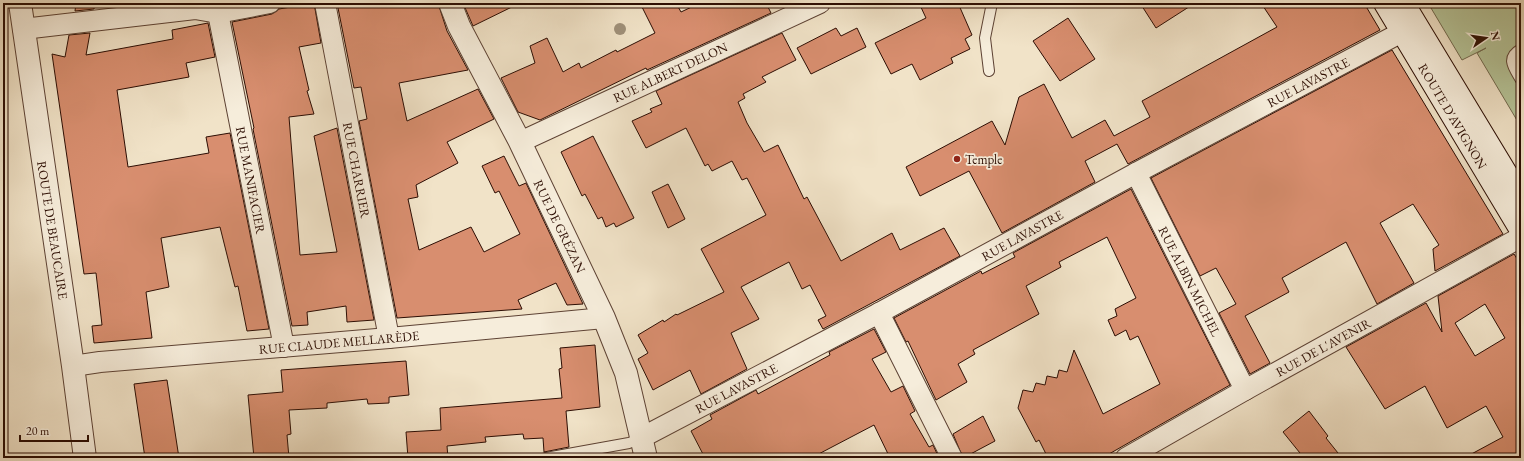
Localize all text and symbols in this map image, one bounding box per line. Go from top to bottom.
north arrow [1466,18,1506,58]
text: N [1488,30,1504,42]
street label: RUE ALBERT DELON [610,38,731,106]
street label: RUE LAVASTRE [1264,54,1352,111]
street label: ROUTE D'AVIGNON [1414,60,1491,173]
street label: RUE CHARRIER [339,121,374,220]
street label: RUE MANIFACIER [232,125,269,236]
place label: Temple [965,151,1002,168]
marker: Temple [952,154,962,164]
street label: ROUTE DE BEAUCAIRE [33,160,72,301]
street label: RUE DE GRÉZAN [530,177,590,276]
street label: RUE LAVASTRE [978,206,1066,265]
street label: RUE ALBIN MICHEL [1154,223,1225,339]
street label: RUE DE L'AVENIR [1273,314,1374,381]
street label: RUE CLAUDE MELLARÈDE [258,327,420,358]
street label: RUE LAVASTRE [692,360,780,417]
scale bar [20,417,88,443]
text: 20 m [26,423,50,439]

